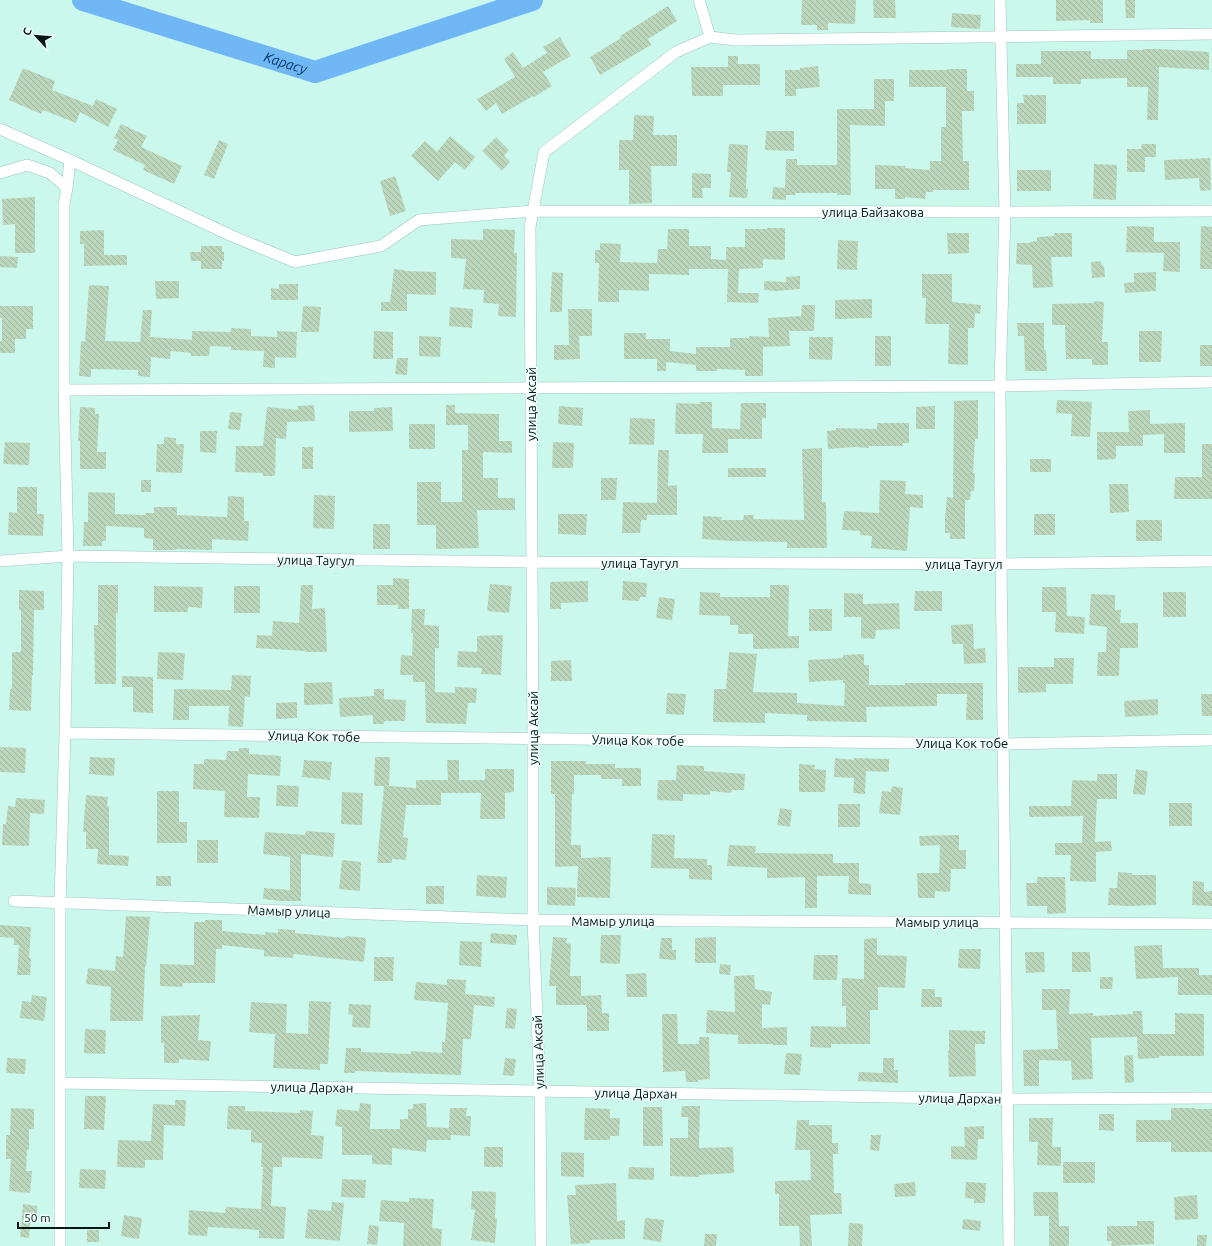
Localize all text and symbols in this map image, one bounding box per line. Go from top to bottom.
north arrow [16,16,56,56]
text: С [20,26,34,37]
water label: Карасу [262,49,309,77]
street label: улица Байзакова [822,205,924,219]
street label: улица Аксай [524,367,538,441]
street label: улица Таугул [277,552,355,568]
street label: улица Таугул [601,556,679,570]
street label: улица Таугул [925,557,1003,571]
street label: улица Аксай [526,691,540,765]
street label: Улица Кок тобе [268,728,360,744]
street label: Улица Кок тобе [592,732,684,748]
street label: Улица Кок тобе [916,736,1008,750]
street label: Мамыр улица [247,903,331,919]
street label: Мамыр улица [571,914,655,928]
street label: Мамыр улица [895,915,979,929]
street label: улица Аксай [530,1015,546,1089]
street label: улица Дархан [271,1079,353,1095]
street label: улица Дархан [595,1085,677,1101]
street label: улица Дархан [919,1090,1001,1106]
scale bar [18,1204,109,1230]
text: 50 m [24,1211,51,1224]

